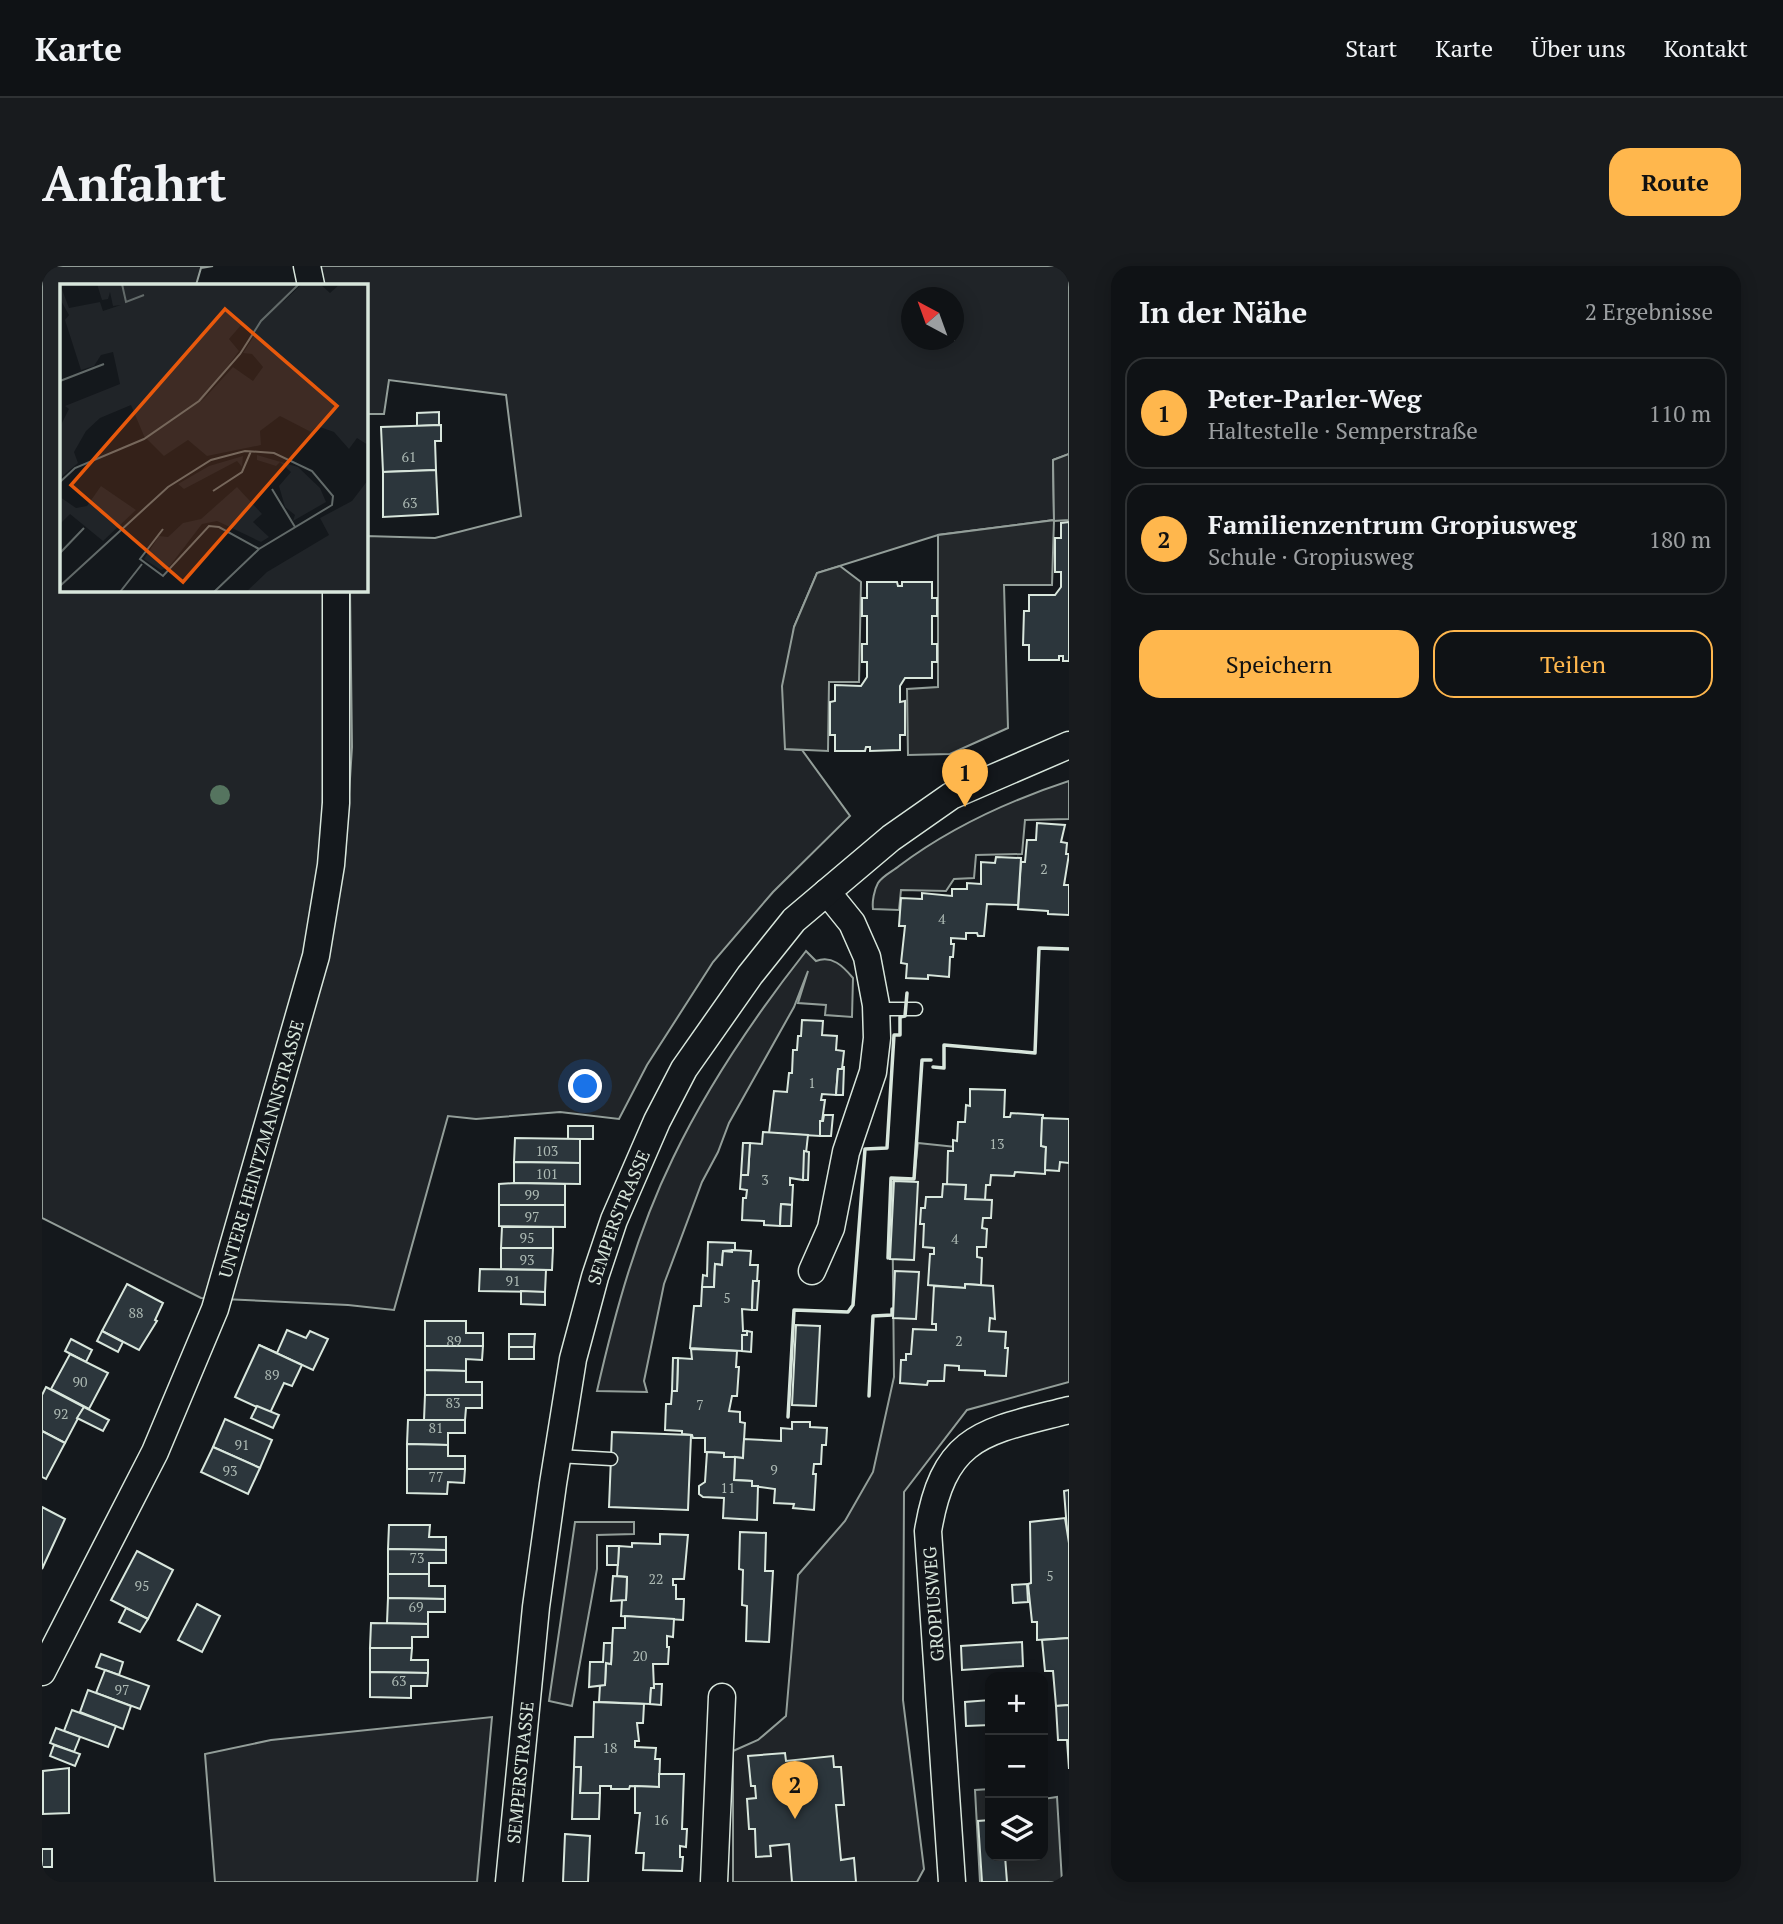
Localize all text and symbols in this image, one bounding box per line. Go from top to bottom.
text: Karte [35,27,122,70]
text: Start [1345,32,1397,64]
text: Karte [1435,32,1493,64]
text: Über uns [1531,32,1626,64]
text: Kontakt [1664,32,1748,64]
button: Route [1609,148,1741,216]
text: Anfahrt [42,150,227,215]
inset map [60,284,368,592]
north arrow [901,287,964,350]
text: In der Nähe [1139,292,1307,332]
text: 2 Ergebnisse [1585,296,1713,327]
text: Peter-Parler-Weg [1208,381,1422,415]
text: 1 [1158,398,1171,429]
text: 110 m [1649,398,1711,429]
text: Haltestelle · Semperstraße [1208,415,1478,446]
house number: 61 [402,447,416,466]
house number: 63 [403,493,417,512]
text: Familienzentrum Gropiusweg [1208,507,1577,541]
text: 2 [1158,524,1171,555]
text: 180 m [1649,524,1711,555]
text: Schule · Gropiusweg [1208,541,1414,572]
button: Speichern [1139,630,1419,698]
button: Teilen [1433,630,1713,698]
pin: 1 [942,749,988,807]
house number: 2 [1040,859,1048,878]
house number: 4 [938,909,946,928]
street label: UNTERE HEINTZMANNSTRASSE [213,1017,309,1280]
your location [568,1069,602,1103]
house number: 1 [808,1073,816,1092]
house number: 13 [990,1134,1004,1153]
house number: 103 [536,1141,558,1160]
street label: SEMPERSTRASSE [581,1146,655,1287]
house number: 101 [536,1164,558,1183]
house number: 3 [761,1170,769,1189]
house number: 99 [525,1185,539,1204]
house number: 97 [525,1207,539,1226]
house number: 95 [520,1228,534,1247]
house number: 4 [951,1229,959,1248]
house number: 93 [520,1250,534,1269]
house number: 91 [506,1271,520,1290]
house number: 5 [723,1288,731,1307]
house number: 88 [129,1303,143,1322]
house number: 89 [447,1331,461,1350]
house number: 2 [955,1331,963,1350]
house number: 89 [265,1365,279,1384]
house number: 90 [73,1372,87,1391]
house number: 83 [446,1393,460,1412]
house number: 7 [696,1395,704,1414]
house number: 92 [54,1404,68,1423]
house number: 81 [429,1418,443,1437]
house number: 91 [235,1435,249,1454]
house number: 9 [770,1460,778,1479]
house number: 93 [223,1461,237,1480]
house number: 77 [429,1467,443,1486]
house number: 11 [721,1478,735,1497]
street label: GROPIUSWEG [917,1545,949,1662]
house number: 73 [410,1548,424,1567]
house number: 5 [1046,1566,1054,1585]
house number: 22 [649,1569,663,1588]
house number: 95 [135,1576,149,1595]
house number: 69 [409,1597,423,1616]
house number: 20 [633,1646,647,1665]
house number: 63 [392,1671,406,1690]
map controls [985,1672,1048,1861]
button: + [985,1672,1048,1735]
house number: 97 [115,1680,129,1699]
street label: SEMPERSTRASSE [501,1700,539,1845]
button: − [985,1735,1048,1798]
house number: 18 [603,1738,617,1757]
pin: 2 [772,1761,818,1819]
button: layers [985,1798,1048,1861]
house number: 16 [654,1810,669,1829]

